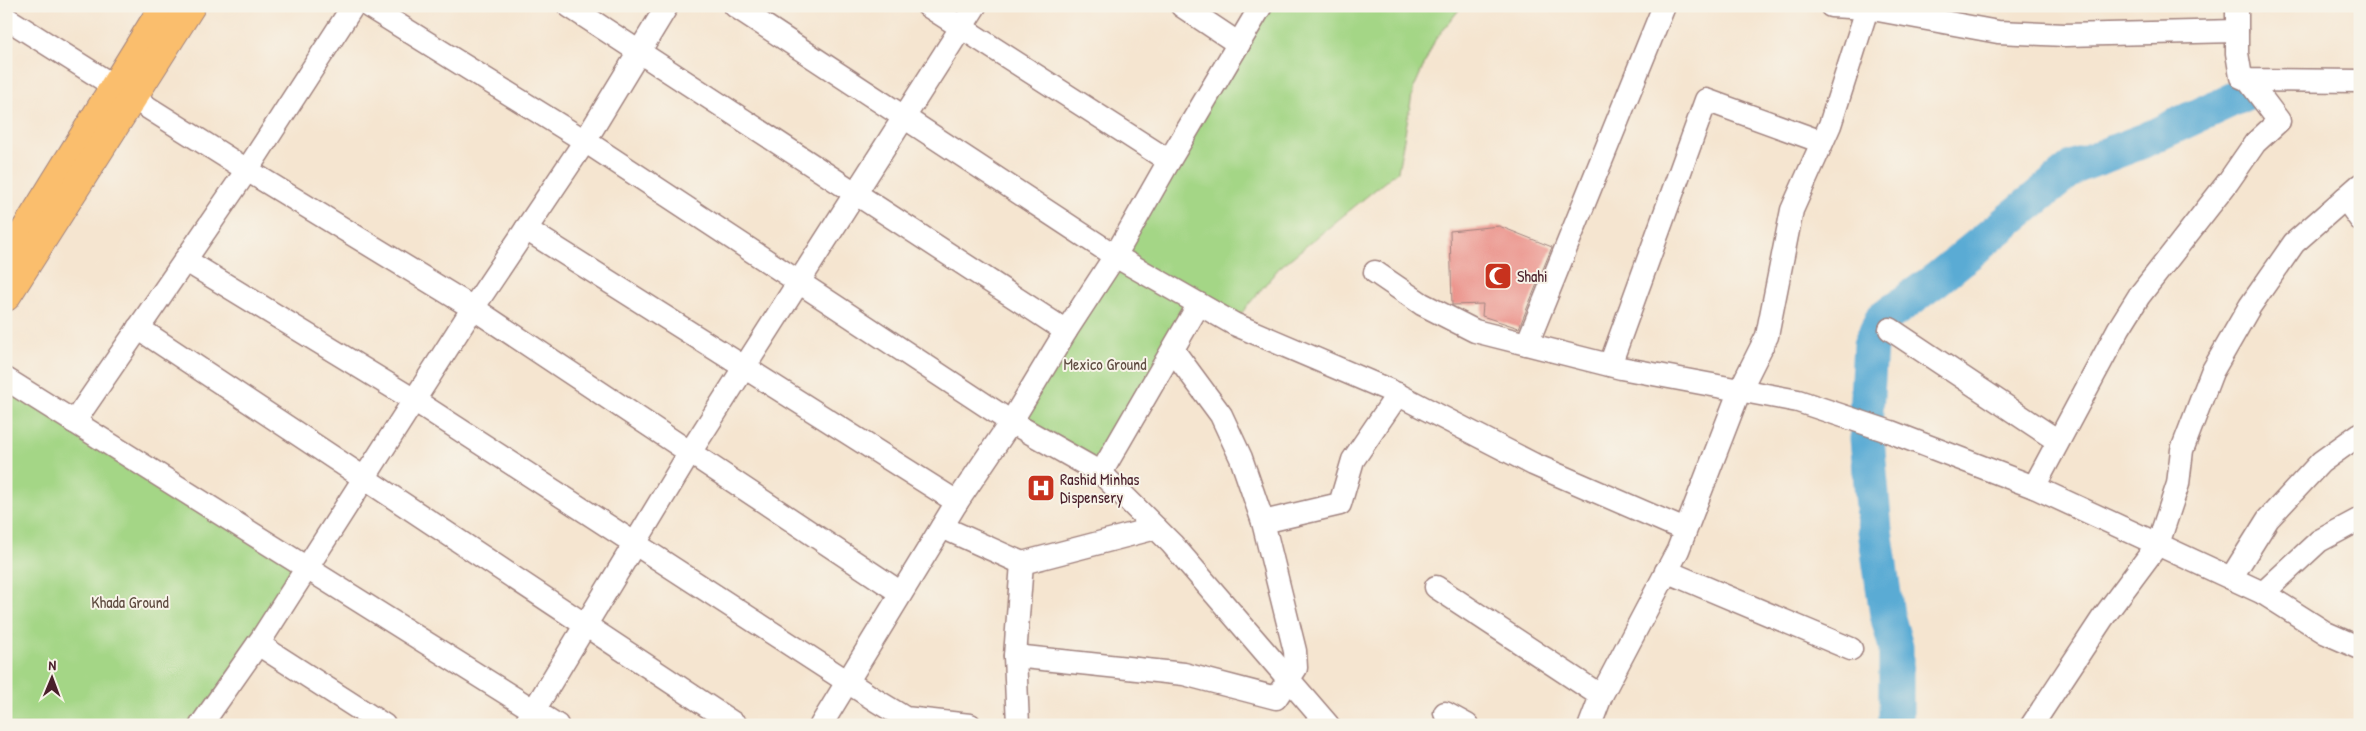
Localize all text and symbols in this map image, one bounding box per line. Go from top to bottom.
mosque icon: Shahi [1483,261,1513,291]
place label: Shahi [1517,265,1548,287]
park label: Mexico Ground [1063,353,1147,375]
place label: Rashid Minhas Dispensery [1060,468,1139,508]
hospital icon: Rashid Minhas Dispensery [1026,473,1056,503]
park label: Khada Ground [91,591,169,613]
north arrow [28,654,78,704]
text: N [48,655,57,674]

